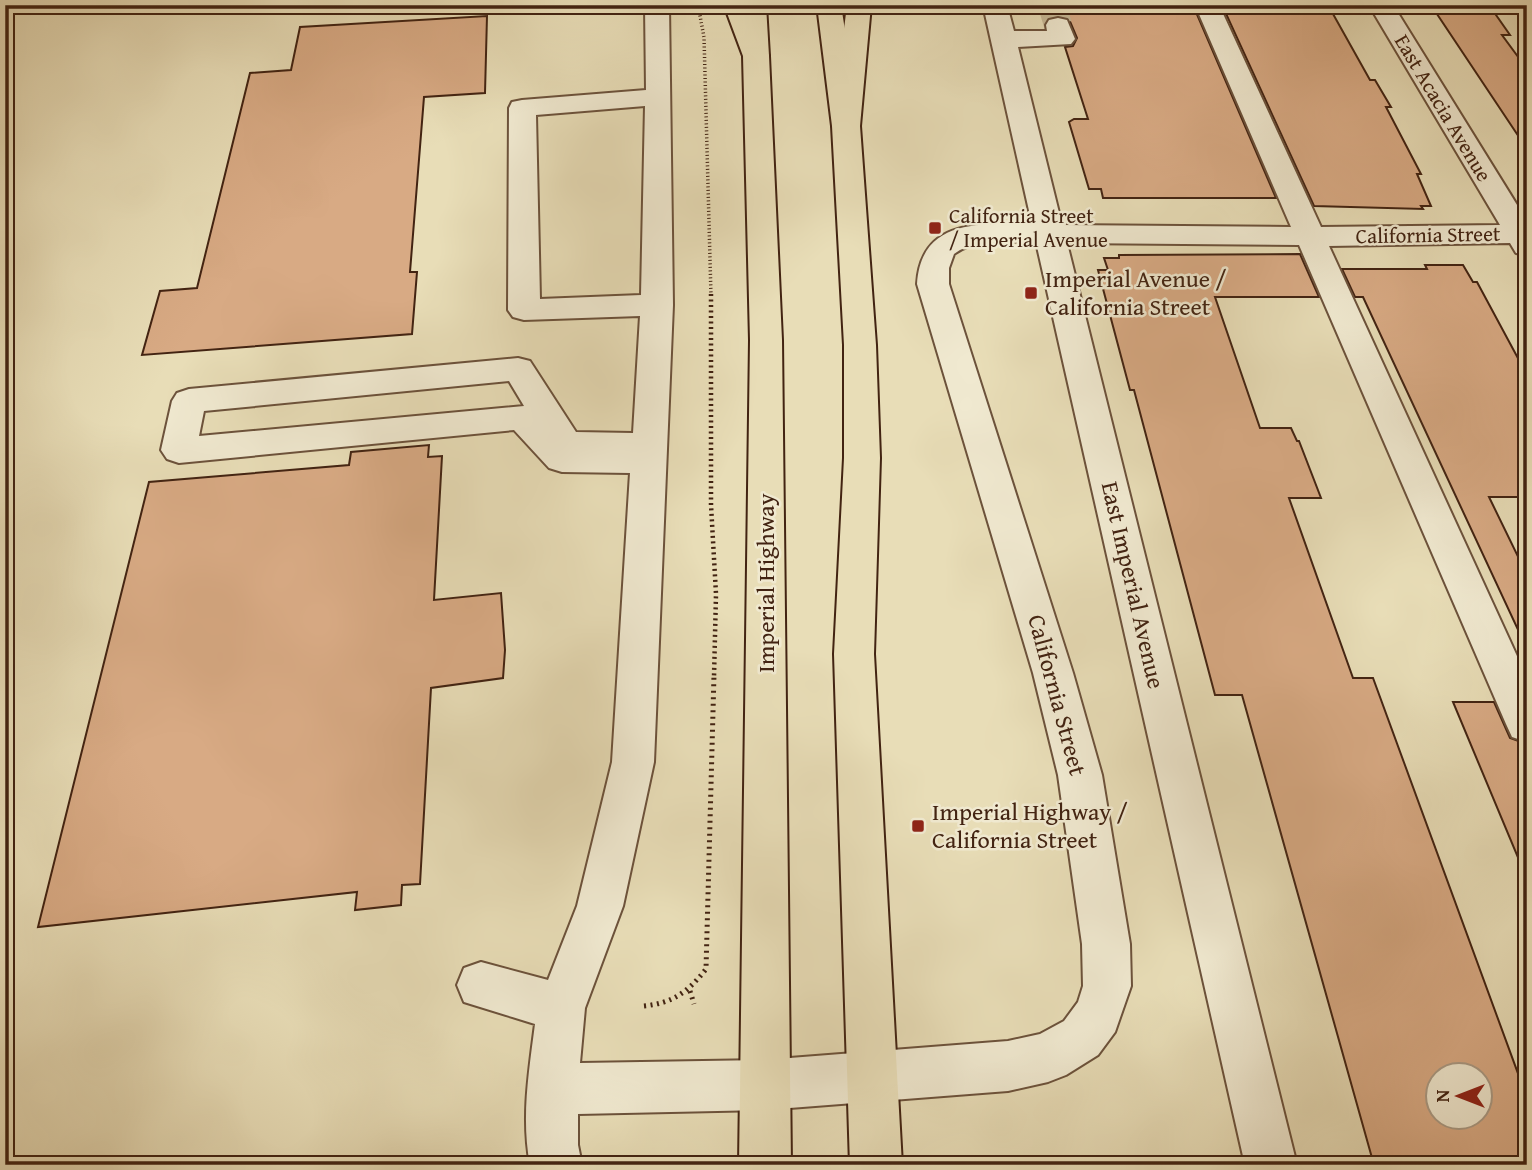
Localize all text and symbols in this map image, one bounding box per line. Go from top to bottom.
street label: East Acacia Avenue [1387,28,1500,187]
place label: California Street / Imperial Avenue [949,200,1108,255]
street label: California Street [1355,218,1501,251]
marker: California Street / Imperial Avenue [927,220,943,236]
place label: Imperial Avenue / California Street [1045,261,1227,324]
marker: Imperial Avenue / California Street [1023,285,1039,301]
street label: East Imperial Avenue [1093,478,1174,692]
street label: Imperial Highway [748,493,783,673]
street label: California Street [1019,611,1096,780]
place label: Imperial Highway / California Street [932,794,1128,857]
marker: Imperial Highway / California Street [910,818,926,834]
north arrow [1424,1062,1494,1132]
text: N [1428,1089,1456,1102]

